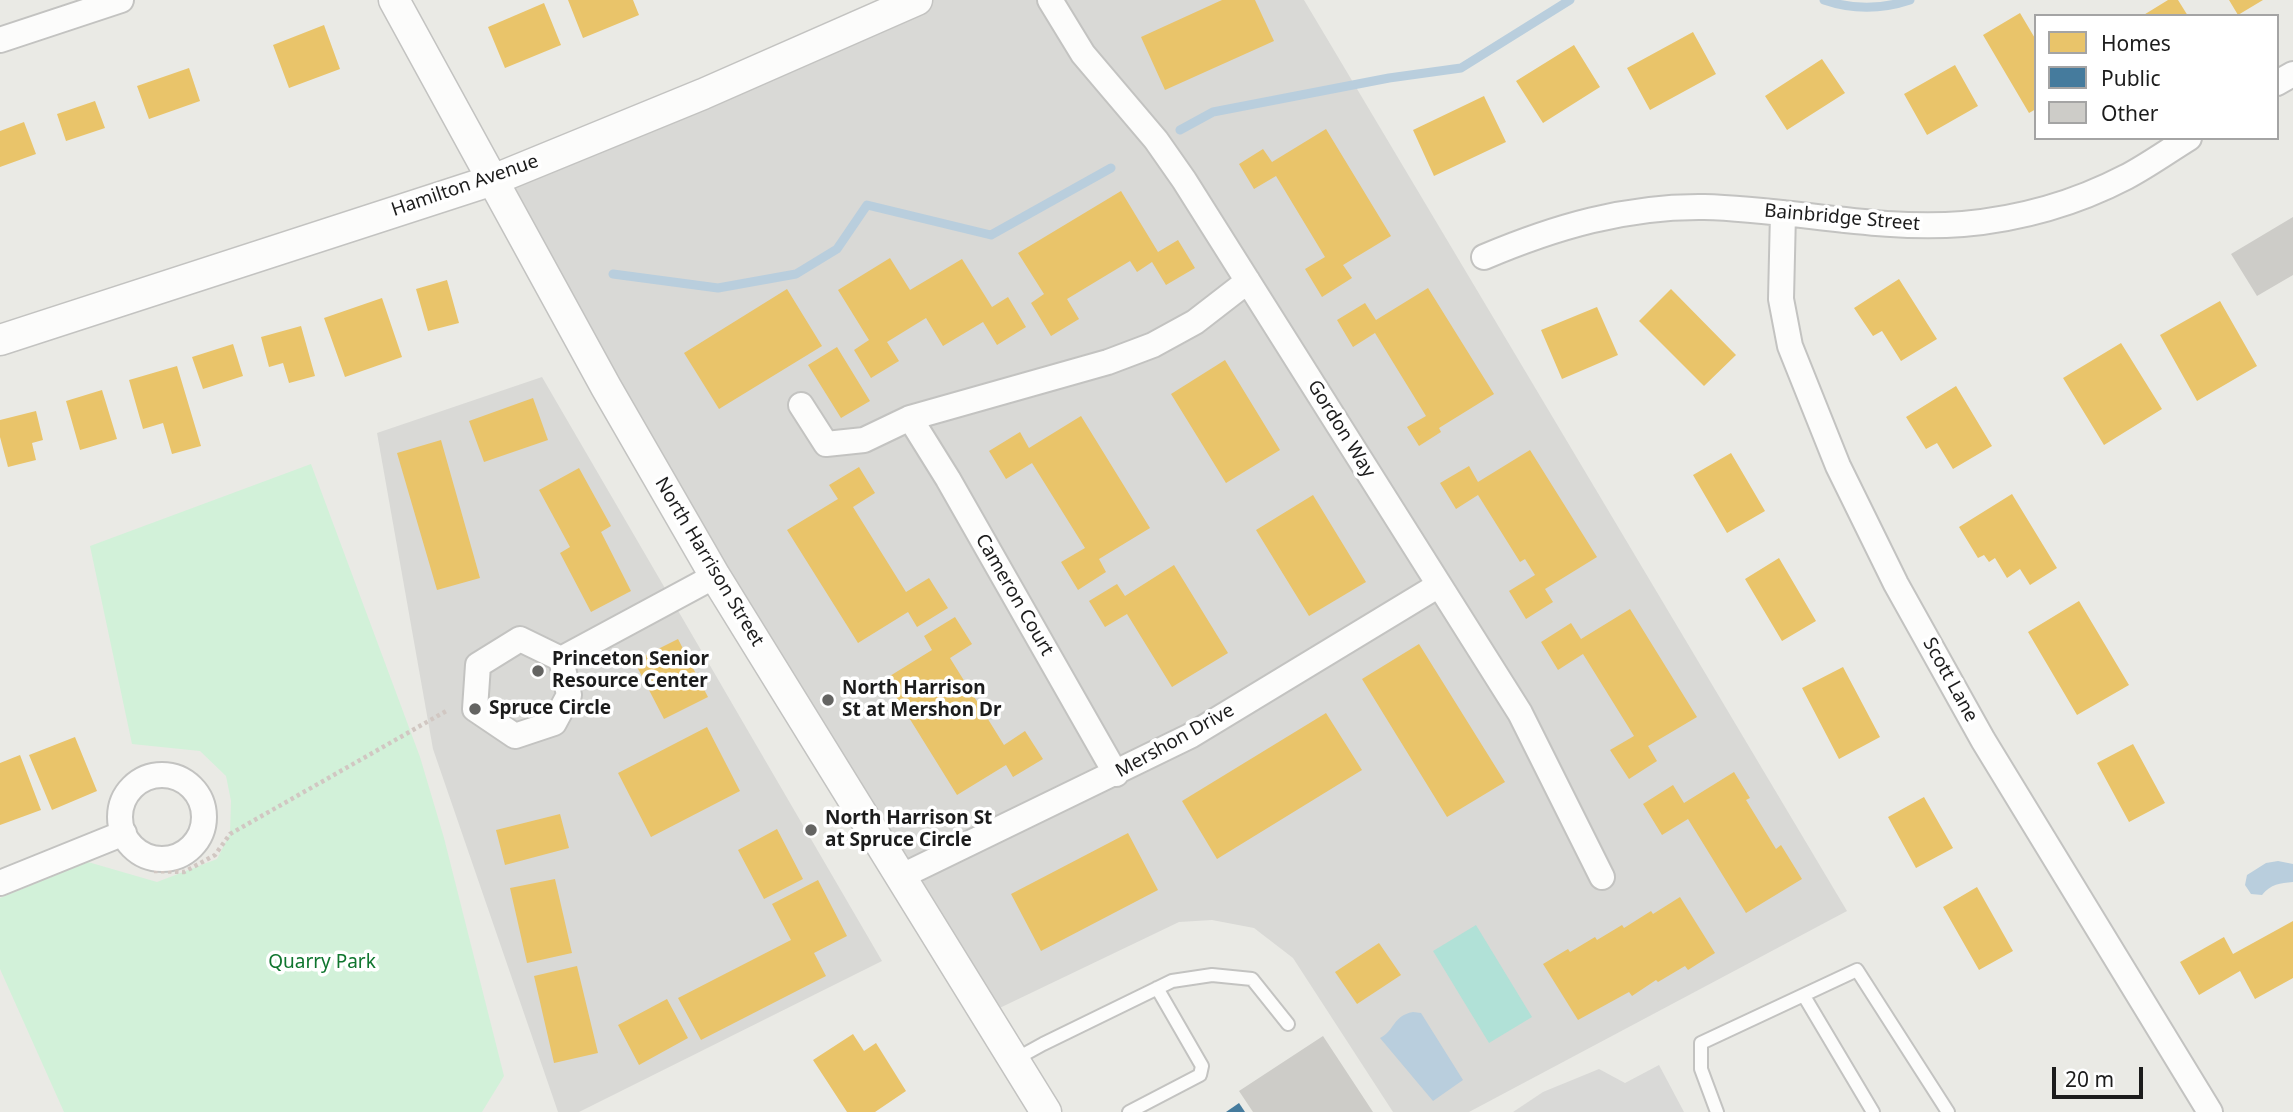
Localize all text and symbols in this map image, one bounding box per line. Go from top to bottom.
legend [2034,14,2279,140]
text: Homes [2101,29,2171,57]
text: Public [2101,64,2161,92]
text: Other [2101,99,2158,127]
street label: Hamilton Avenue [388,150,542,222]
street label: Bainbridge Street [1763,200,1921,236]
street label: Gordon Way [1302,376,1380,482]
street label: North Harrison Street [650,473,768,651]
street label: Cameron Court [970,530,1058,660]
street label: Scott Lane [1918,634,1982,726]
place label: Princeton Senior Resource Center [552,649,709,693]
marker: Princeton Senior Resource Center [530,663,546,679]
place label: North Harrison St at Mershon Dr [842,678,1001,722]
marker: North Harrison St at Mershon Dr [820,692,836,708]
place label: Spruce Circle [489,698,611,720]
street label: Mershon Drive [1112,699,1238,783]
marker: Spruce Circle [467,701,483,717]
place label: North Harrison St at Spruce Circle [825,808,992,852]
marker: North Harrison St at Spruce Circle [803,822,819,838]
park label: Quarry Park [268,952,376,974]
scale bar [2055,1052,2146,1096]
text: 20 m [2065,1065,2114,1093]

